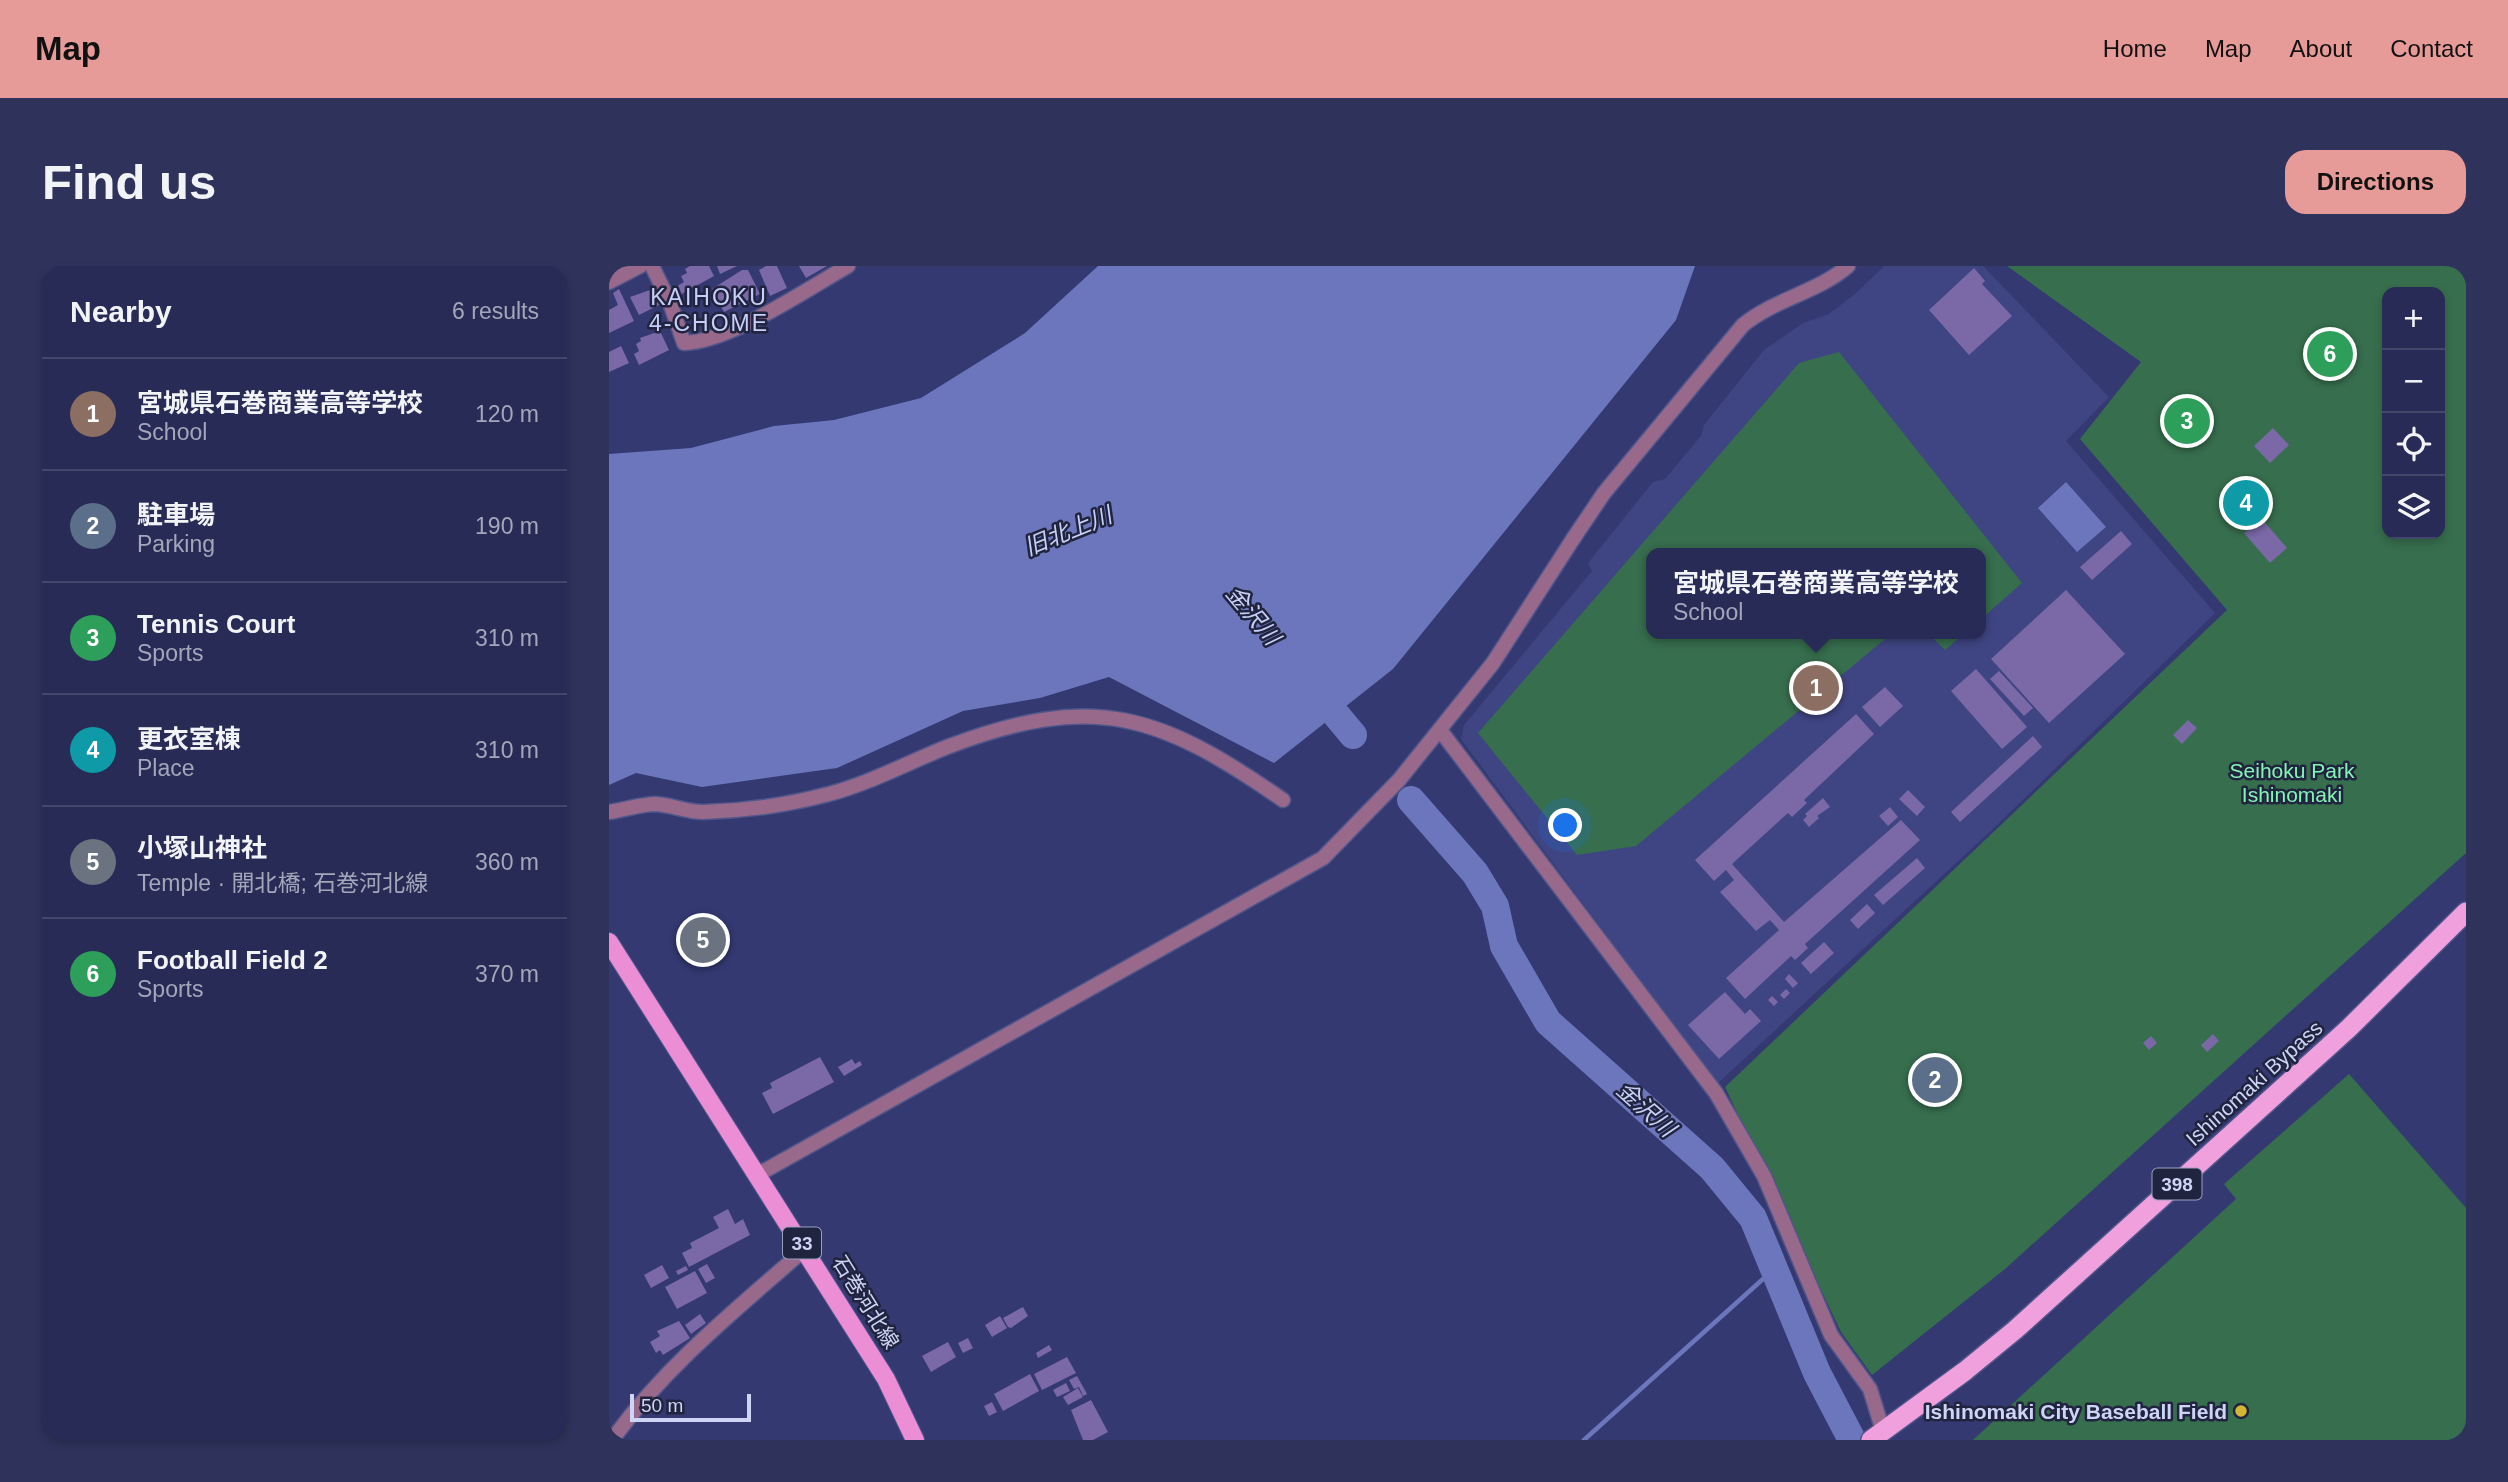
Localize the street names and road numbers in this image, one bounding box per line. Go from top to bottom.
street label: Ishinomaki Bypass [2181,1016,2327,1150]
road number: 398 [2153,1168,2201,1200]
road number: 33 [783,1228,821,1259]
street label: 石巻河北線 [828,1251,904,1353]

